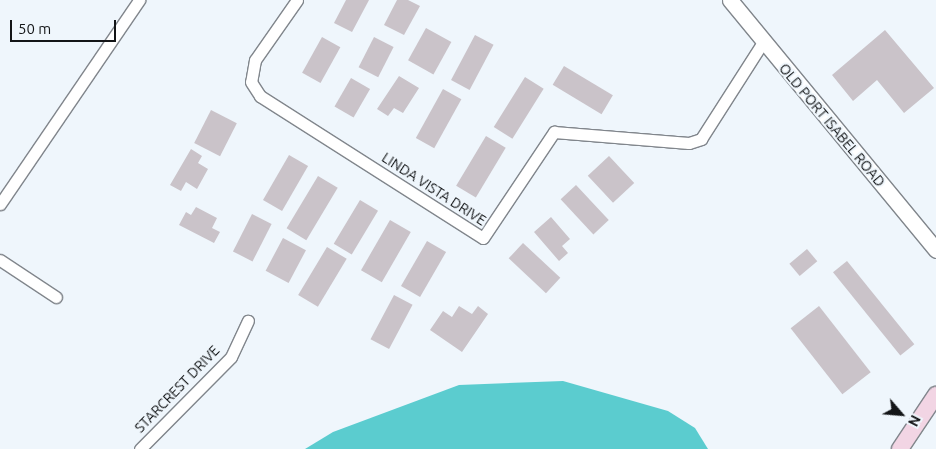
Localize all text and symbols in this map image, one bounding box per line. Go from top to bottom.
scale bar [12,10,119,42]
text: 50 m [18,20,51,37]
street label: OLD PORT ISABEL ROAD [776,60,888,190]
street label: LINDA VISTA DRIVE [379,149,489,229]
street label: STARCREST DRIVE [131,342,223,436]
north arrow [876,389,926,439]
text: N [905,413,924,429]

